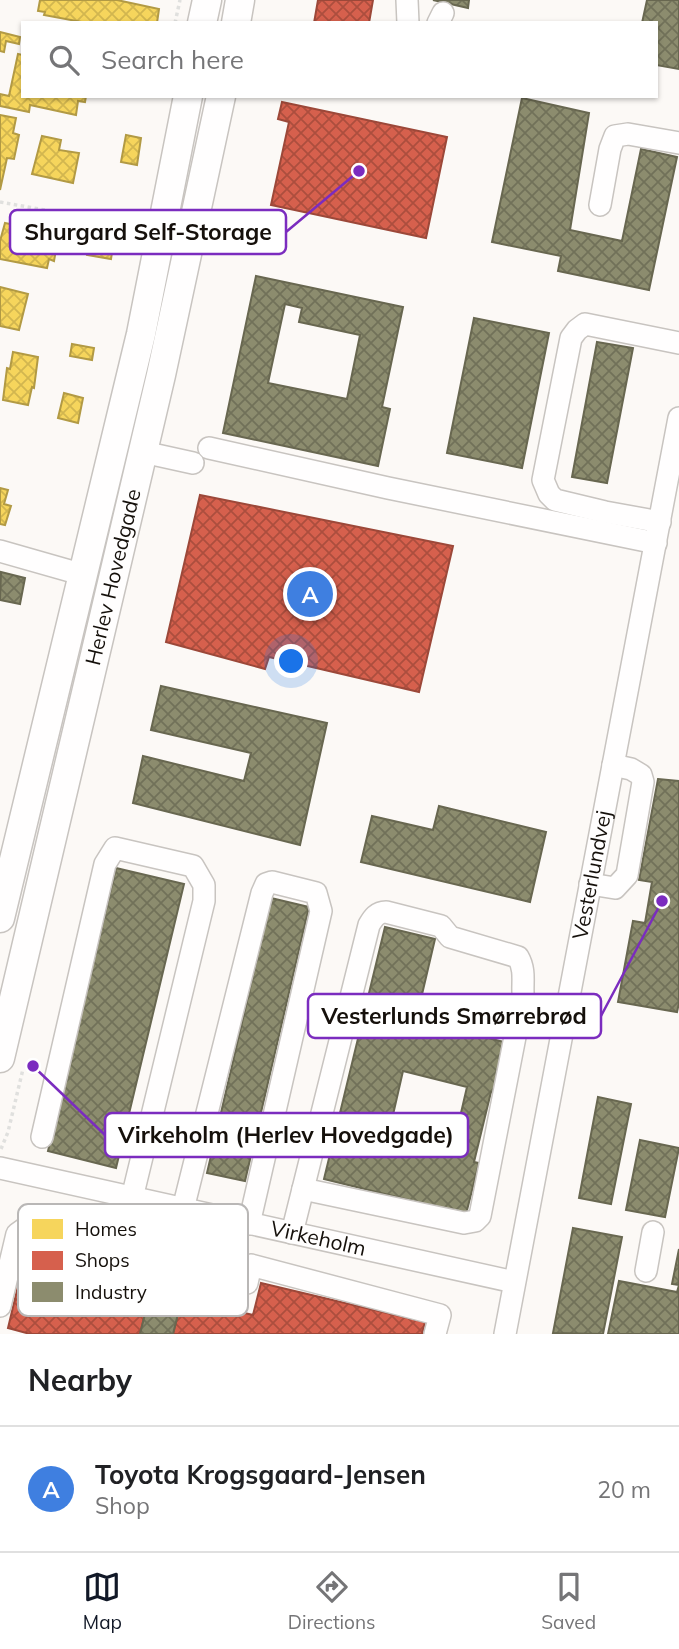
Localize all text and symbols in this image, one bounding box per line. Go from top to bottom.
search box [21,21,658,98]
icon: search [45,41,83,79]
text: Search here [101,43,244,76]
callout: Shurgard Self-Storage [10,210,286,254]
text: Shurgard Self-Storage [24,217,272,246]
street label: Herlev Hovedgade [79,486,146,668]
pin: A [287,568,333,620]
your location [274,644,308,678]
street label: Vesterlundvej [566,808,616,942]
callout: Vesterlunds Smørrebrød [308,994,601,1038]
text: Vesterlunds Smørrebrød [320,1001,587,1030]
callout: Virkeholm (Herlev Hovedgade) [105,1113,468,1157]
text: Virkeholm (Herlev Hovedgade) [117,1120,454,1149]
legend [18,1204,248,1316]
street label: Virkeholm [268,1214,369,1261]
text: Homes [75,1217,137,1241]
text: Shops [75,1248,130,1272]
text: Industry [75,1280,147,1304]
text: Nearby [28,1361,132,1399]
text: Toyota Krogsgaard-Jensen [95,1458,426,1491]
text: A [42,1475,60,1504]
text: 20 m [597,1475,651,1504]
text: Shop [95,1491,150,1520]
tab: Map [83,1568,122,1634]
tab: Directions [288,1568,376,1634]
tab: Saved [541,1568,596,1634]

